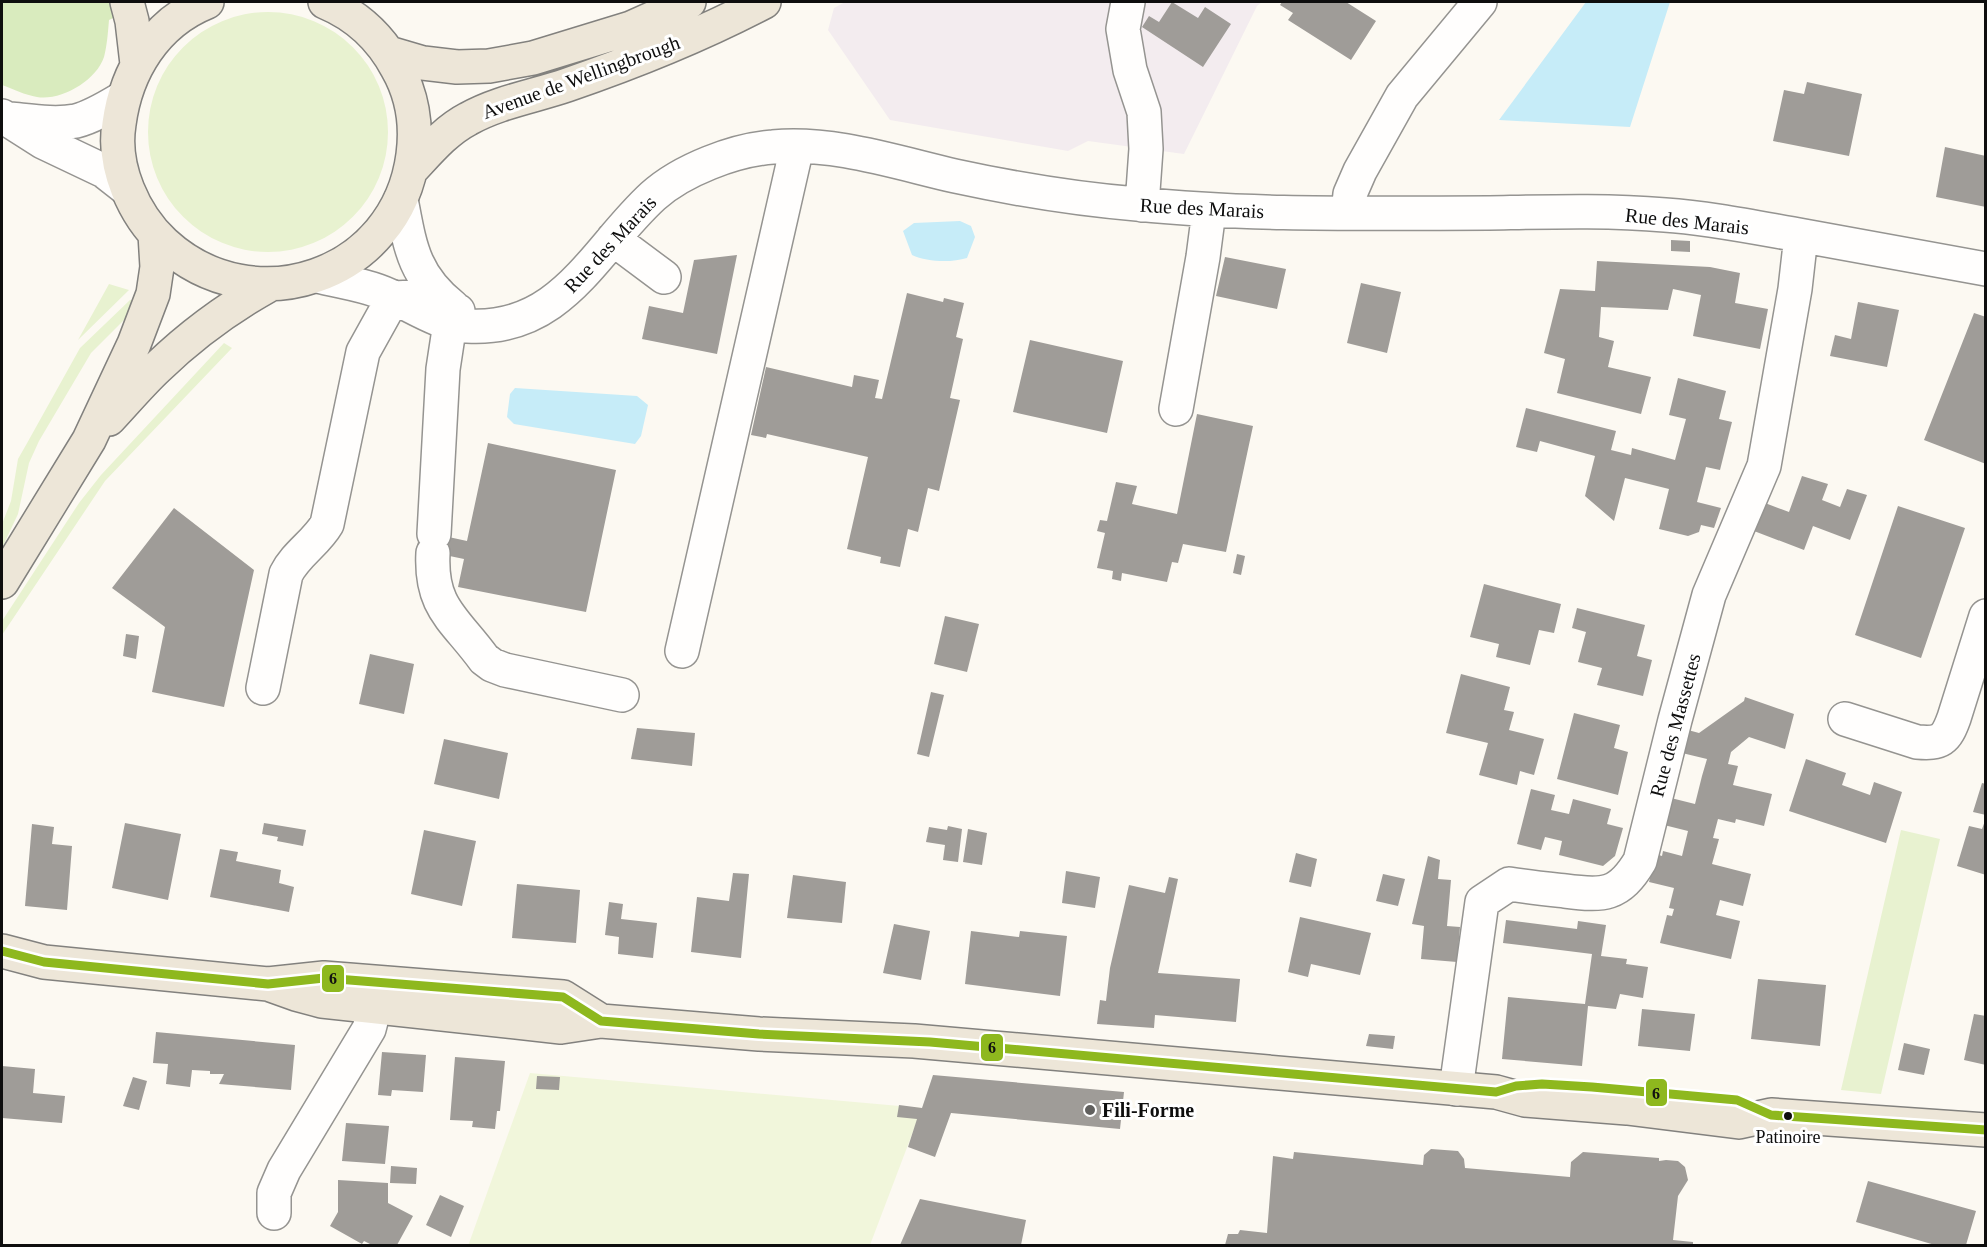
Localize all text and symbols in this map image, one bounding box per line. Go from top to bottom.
street label: Avenue de Wellingbrough [479,31,683,124]
street label: Rue des Marais [560,191,661,297]
street label: Rue des Marais [1139,194,1265,222]
street label: Rue des Marais [1624,204,1750,238]
street label: Rue des Massettes [1645,651,1705,799]
line badge: 6 [321,964,345,993]
text: 6 [329,970,337,987]
line badge: 6 [980,1033,1004,1062]
text: 6 [988,1039,996,1056]
line badge: 6 [1645,1078,1668,1107]
text: 6 [1652,1085,1660,1102]
place label: Fili-Forme [1102,1099,1194,1121]
marker: Fili-Forme [1083,1103,1097,1117]
marker: Patinoire [1782,1110,1794,1122]
place label: Patinoire [1756,1127,1821,1147]

